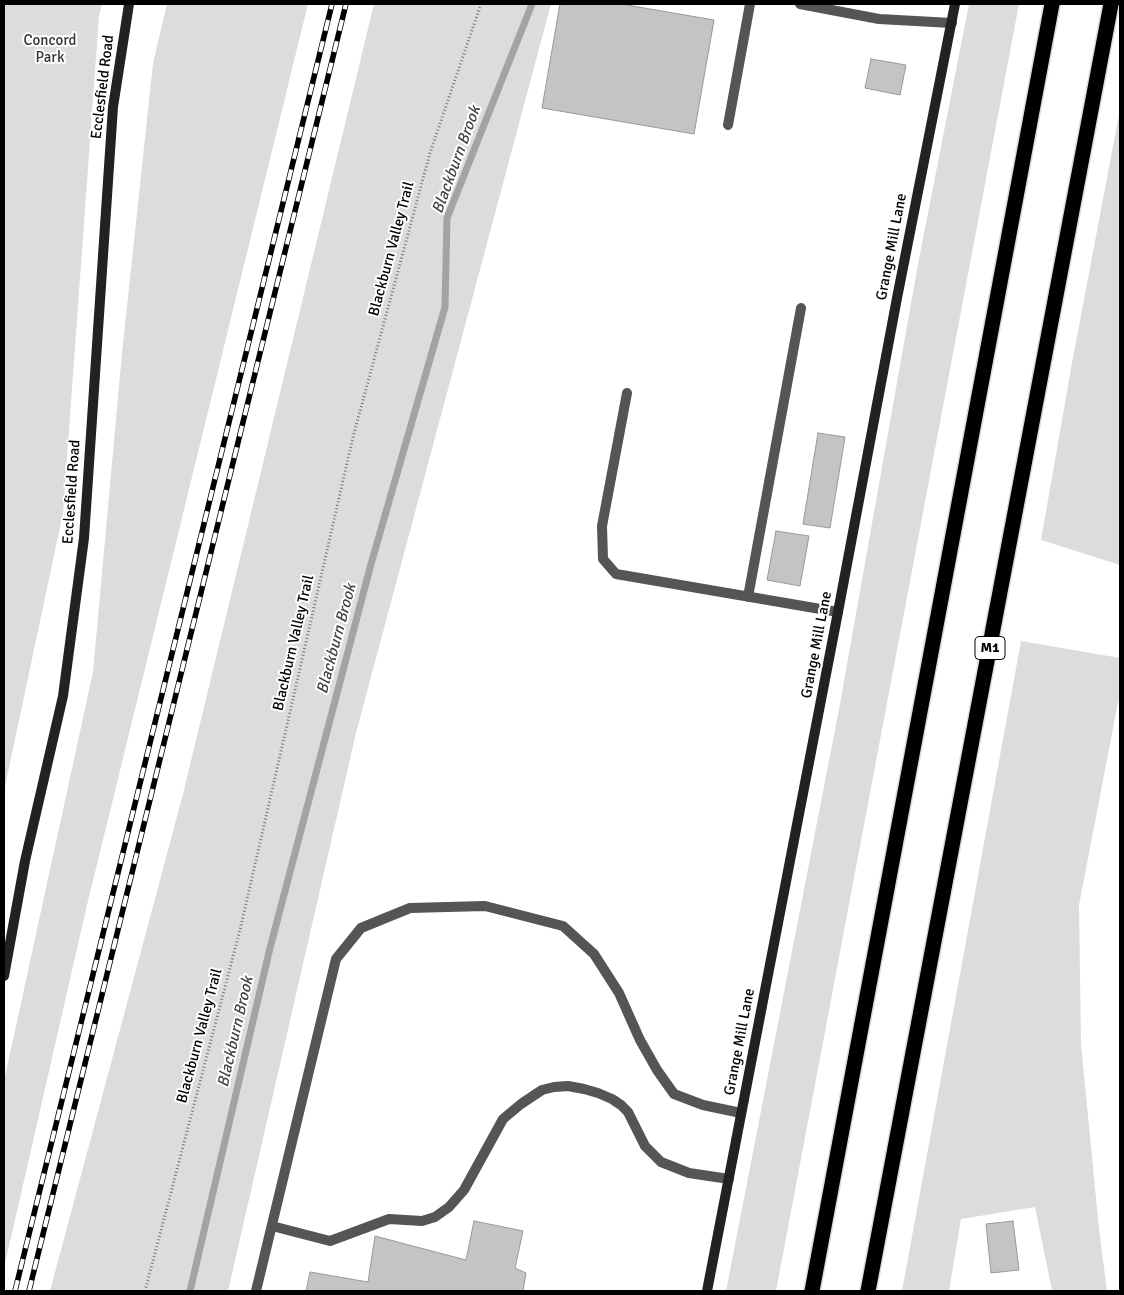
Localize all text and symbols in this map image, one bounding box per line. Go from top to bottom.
park label: Concord Park [23,32,77,67]
street label: Ecclesfield Road [88,34,118,140]
water label: Blackburn Brook [429,104,485,216]
street label: Blackburn Valley Trail [365,180,419,318]
street label: Grange Mill Lane [873,192,911,302]
street label: Ecclesfield Road [59,439,85,545]
street label: Blackburn Valley Trail [270,573,318,713]
water label: Blackburn Brook [313,582,361,696]
street label: Grange Mill Lane [798,590,836,700]
road number: M1 [975,636,1005,660]
street label: Blackburn Valley Trail [173,967,227,1105]
water label: Blackburn Brook [214,975,258,1089]
street label: Grange Mill Lane [721,987,759,1097]

